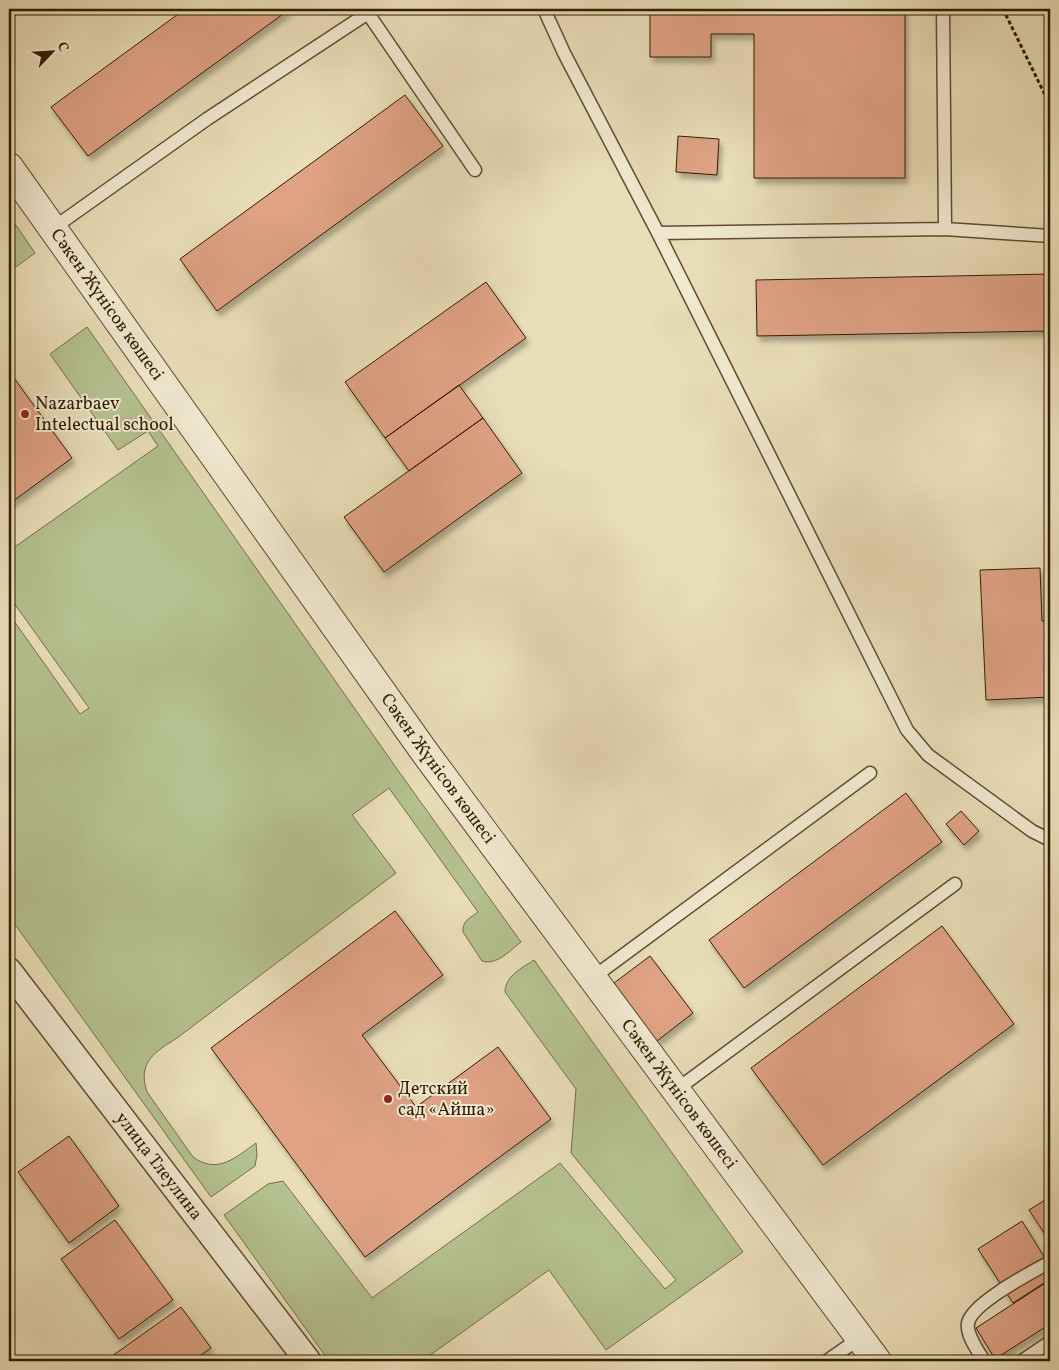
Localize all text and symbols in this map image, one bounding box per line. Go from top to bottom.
north arrow [28,28,78,78]
text: С [52,39,73,55]
street label: Сәкен Жүнісов көшесі [44,224,170,386]
place label: Nazarbaev Intelectual school [35,392,174,438]
marker: Nazarbaev Intelectual school [19,408,31,420]
street label: Сәкен Жүнісов көшесі [374,688,501,849]
street label: Сәкен Жүнісов көшесі [615,1014,743,1174]
place label: Детский сад «Айша» [398,1077,495,1123]
marker: Детский сад «Айша» [382,1093,394,1105]
street label: улица Тлеулина [109,1107,208,1226]

